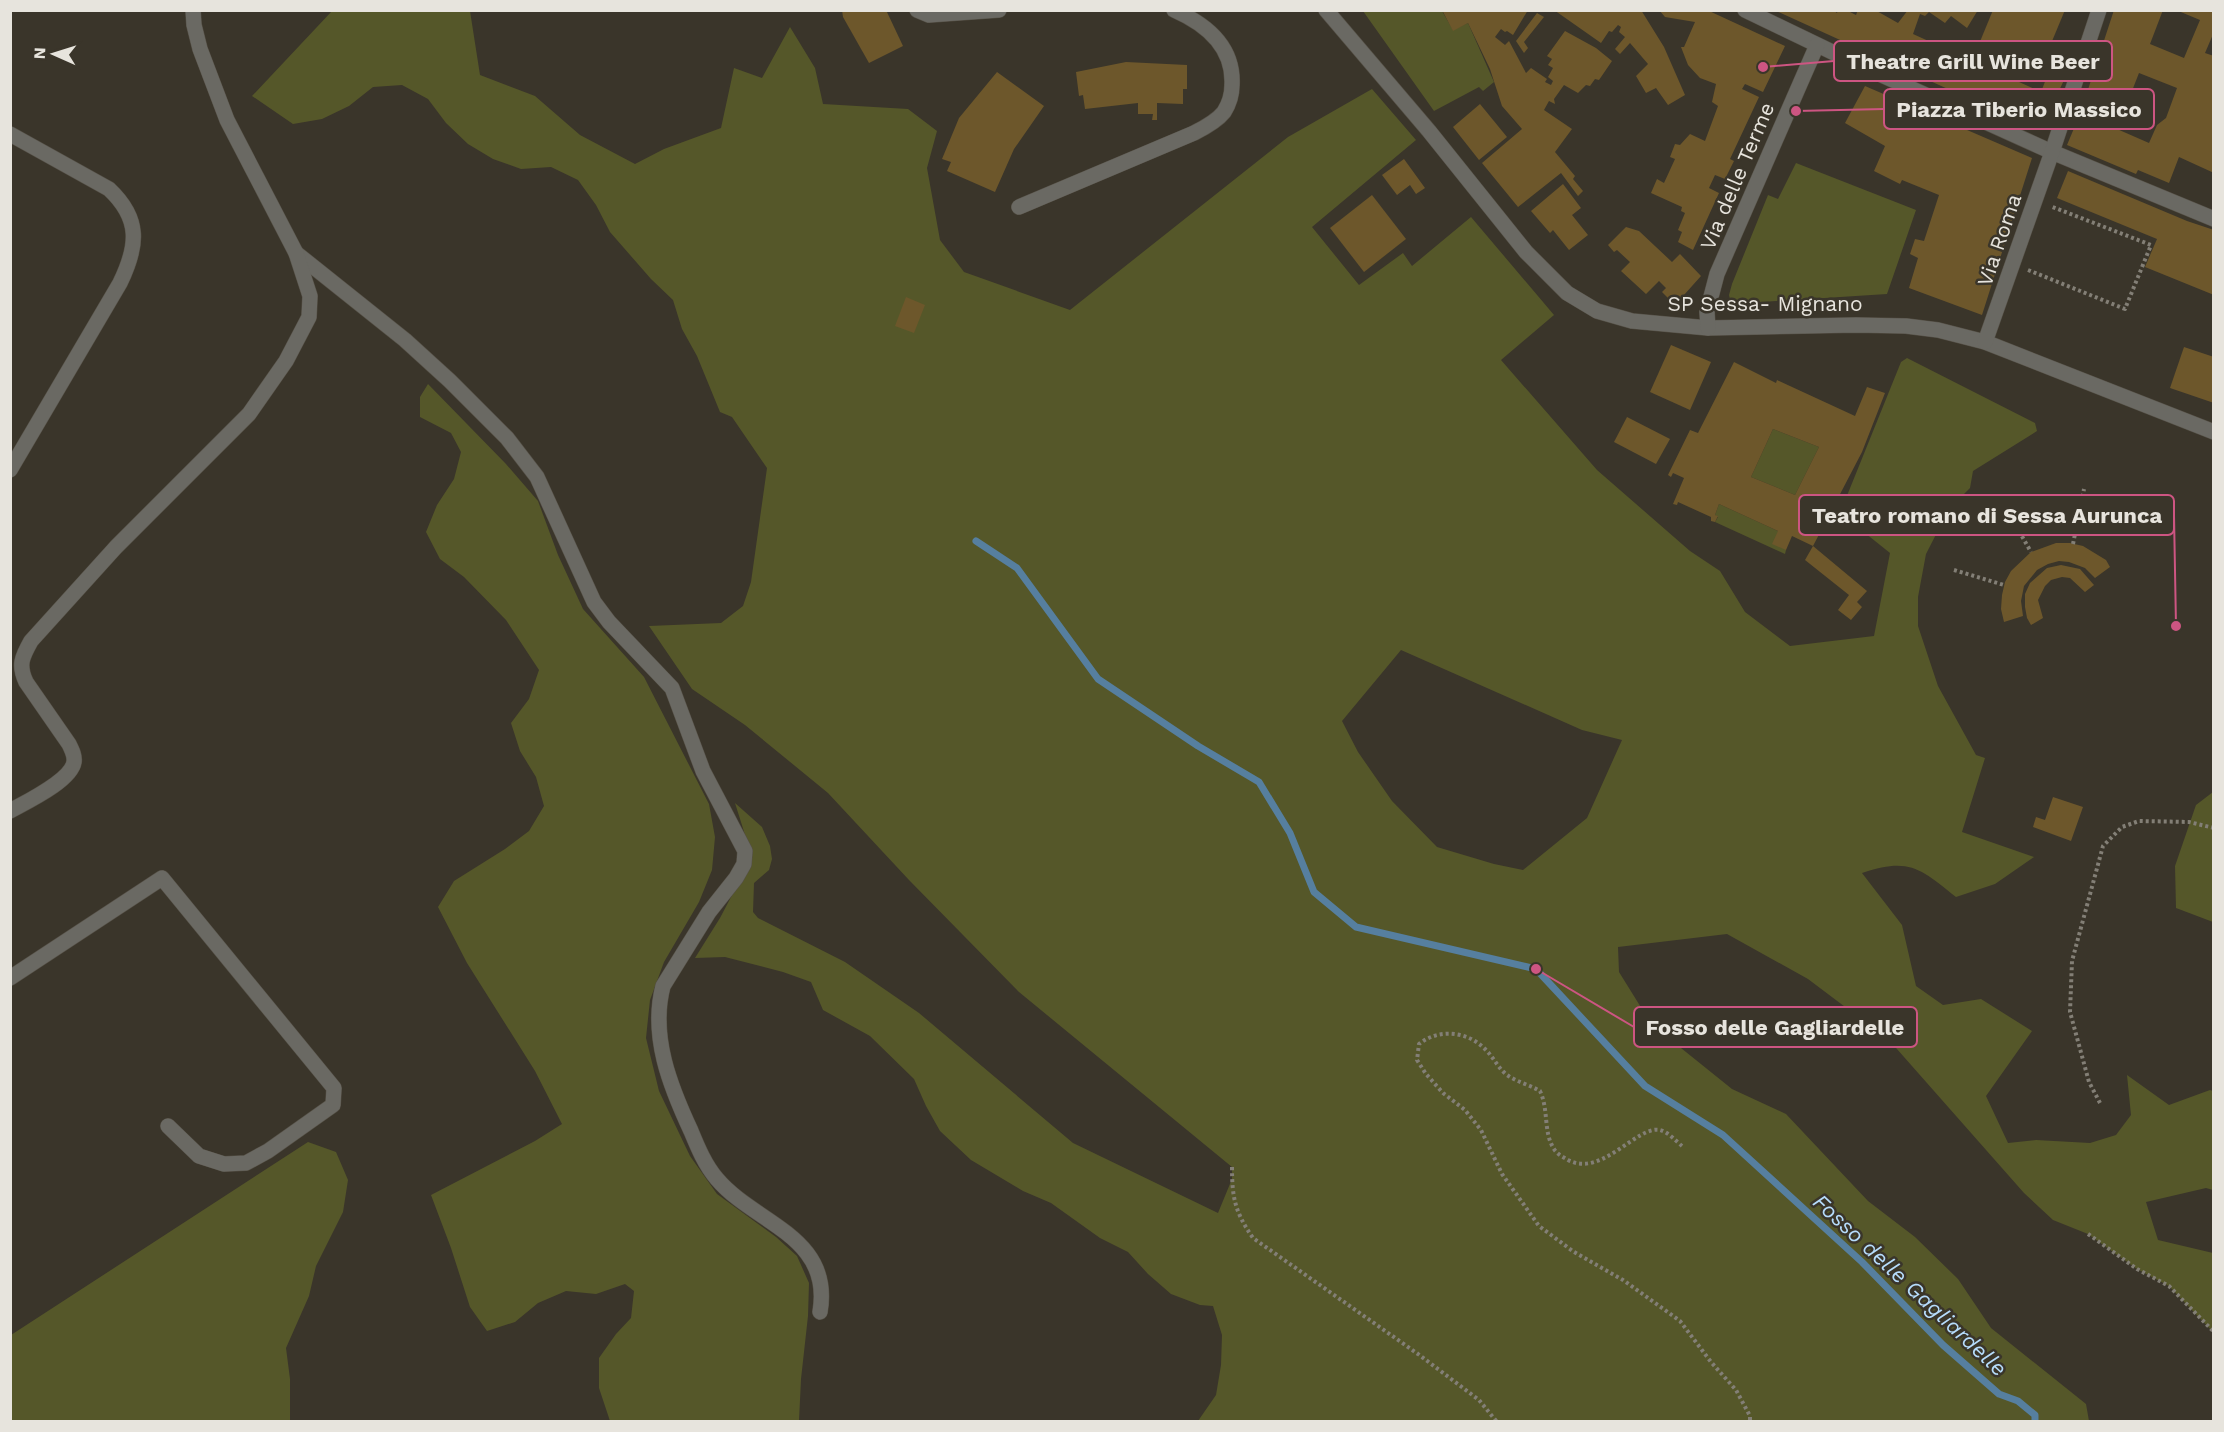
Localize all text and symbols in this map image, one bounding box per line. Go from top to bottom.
north arrow [24,24,84,84]
callout: Theatre Grill Wine Beer [1834,41,2112,81]
text: N [30,47,49,60]
text: Theatre Grill Wine Beer [1846,49,2100,74]
callout: Piazza Tiberio Massico [1884,89,2154,129]
text: Piazza Tiberio Massico [1896,97,2142,122]
street label: Via delle Terme [1695,98,1779,254]
street label: Via Roma [1972,191,2026,289]
street label: SP Sessa- Mignano [1667,291,1863,316]
callout: Teatro romano di Sessa Aurunca [1799,495,2174,535]
text: Teatro romano di Sessa Aurunca [1812,503,2162,528]
callout: Fosso delle Gagliardelle [1634,1007,1917,1047]
text: Fosso delle Gagliardelle [1646,1015,1904,1040]
water label: Fosso delle Gagliardelle [1808,1189,2012,1381]

